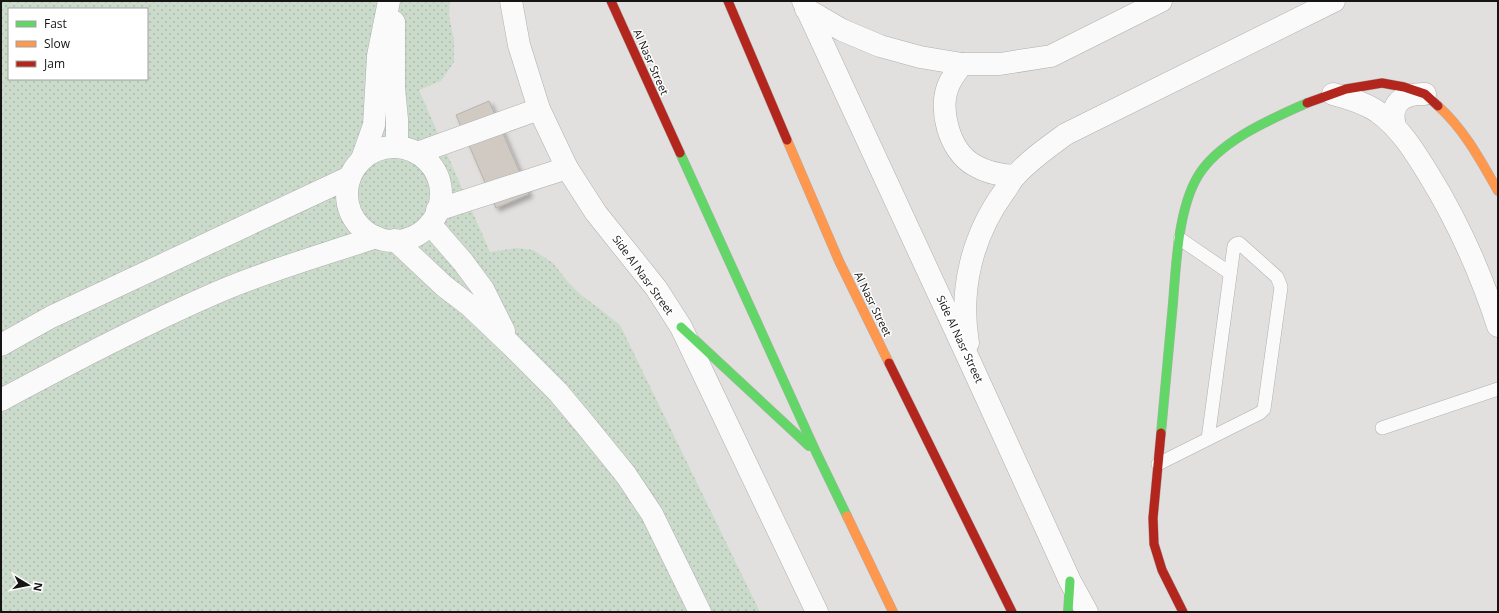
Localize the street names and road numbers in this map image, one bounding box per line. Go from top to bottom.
street label: Al Nasr Street [630,27,673,97]
street label: Side Al Nasr Street [609,232,677,318]
street label: Al Nasr Street [851,269,896,339]
street label: Side Al Nasr Street [934,293,987,385]

